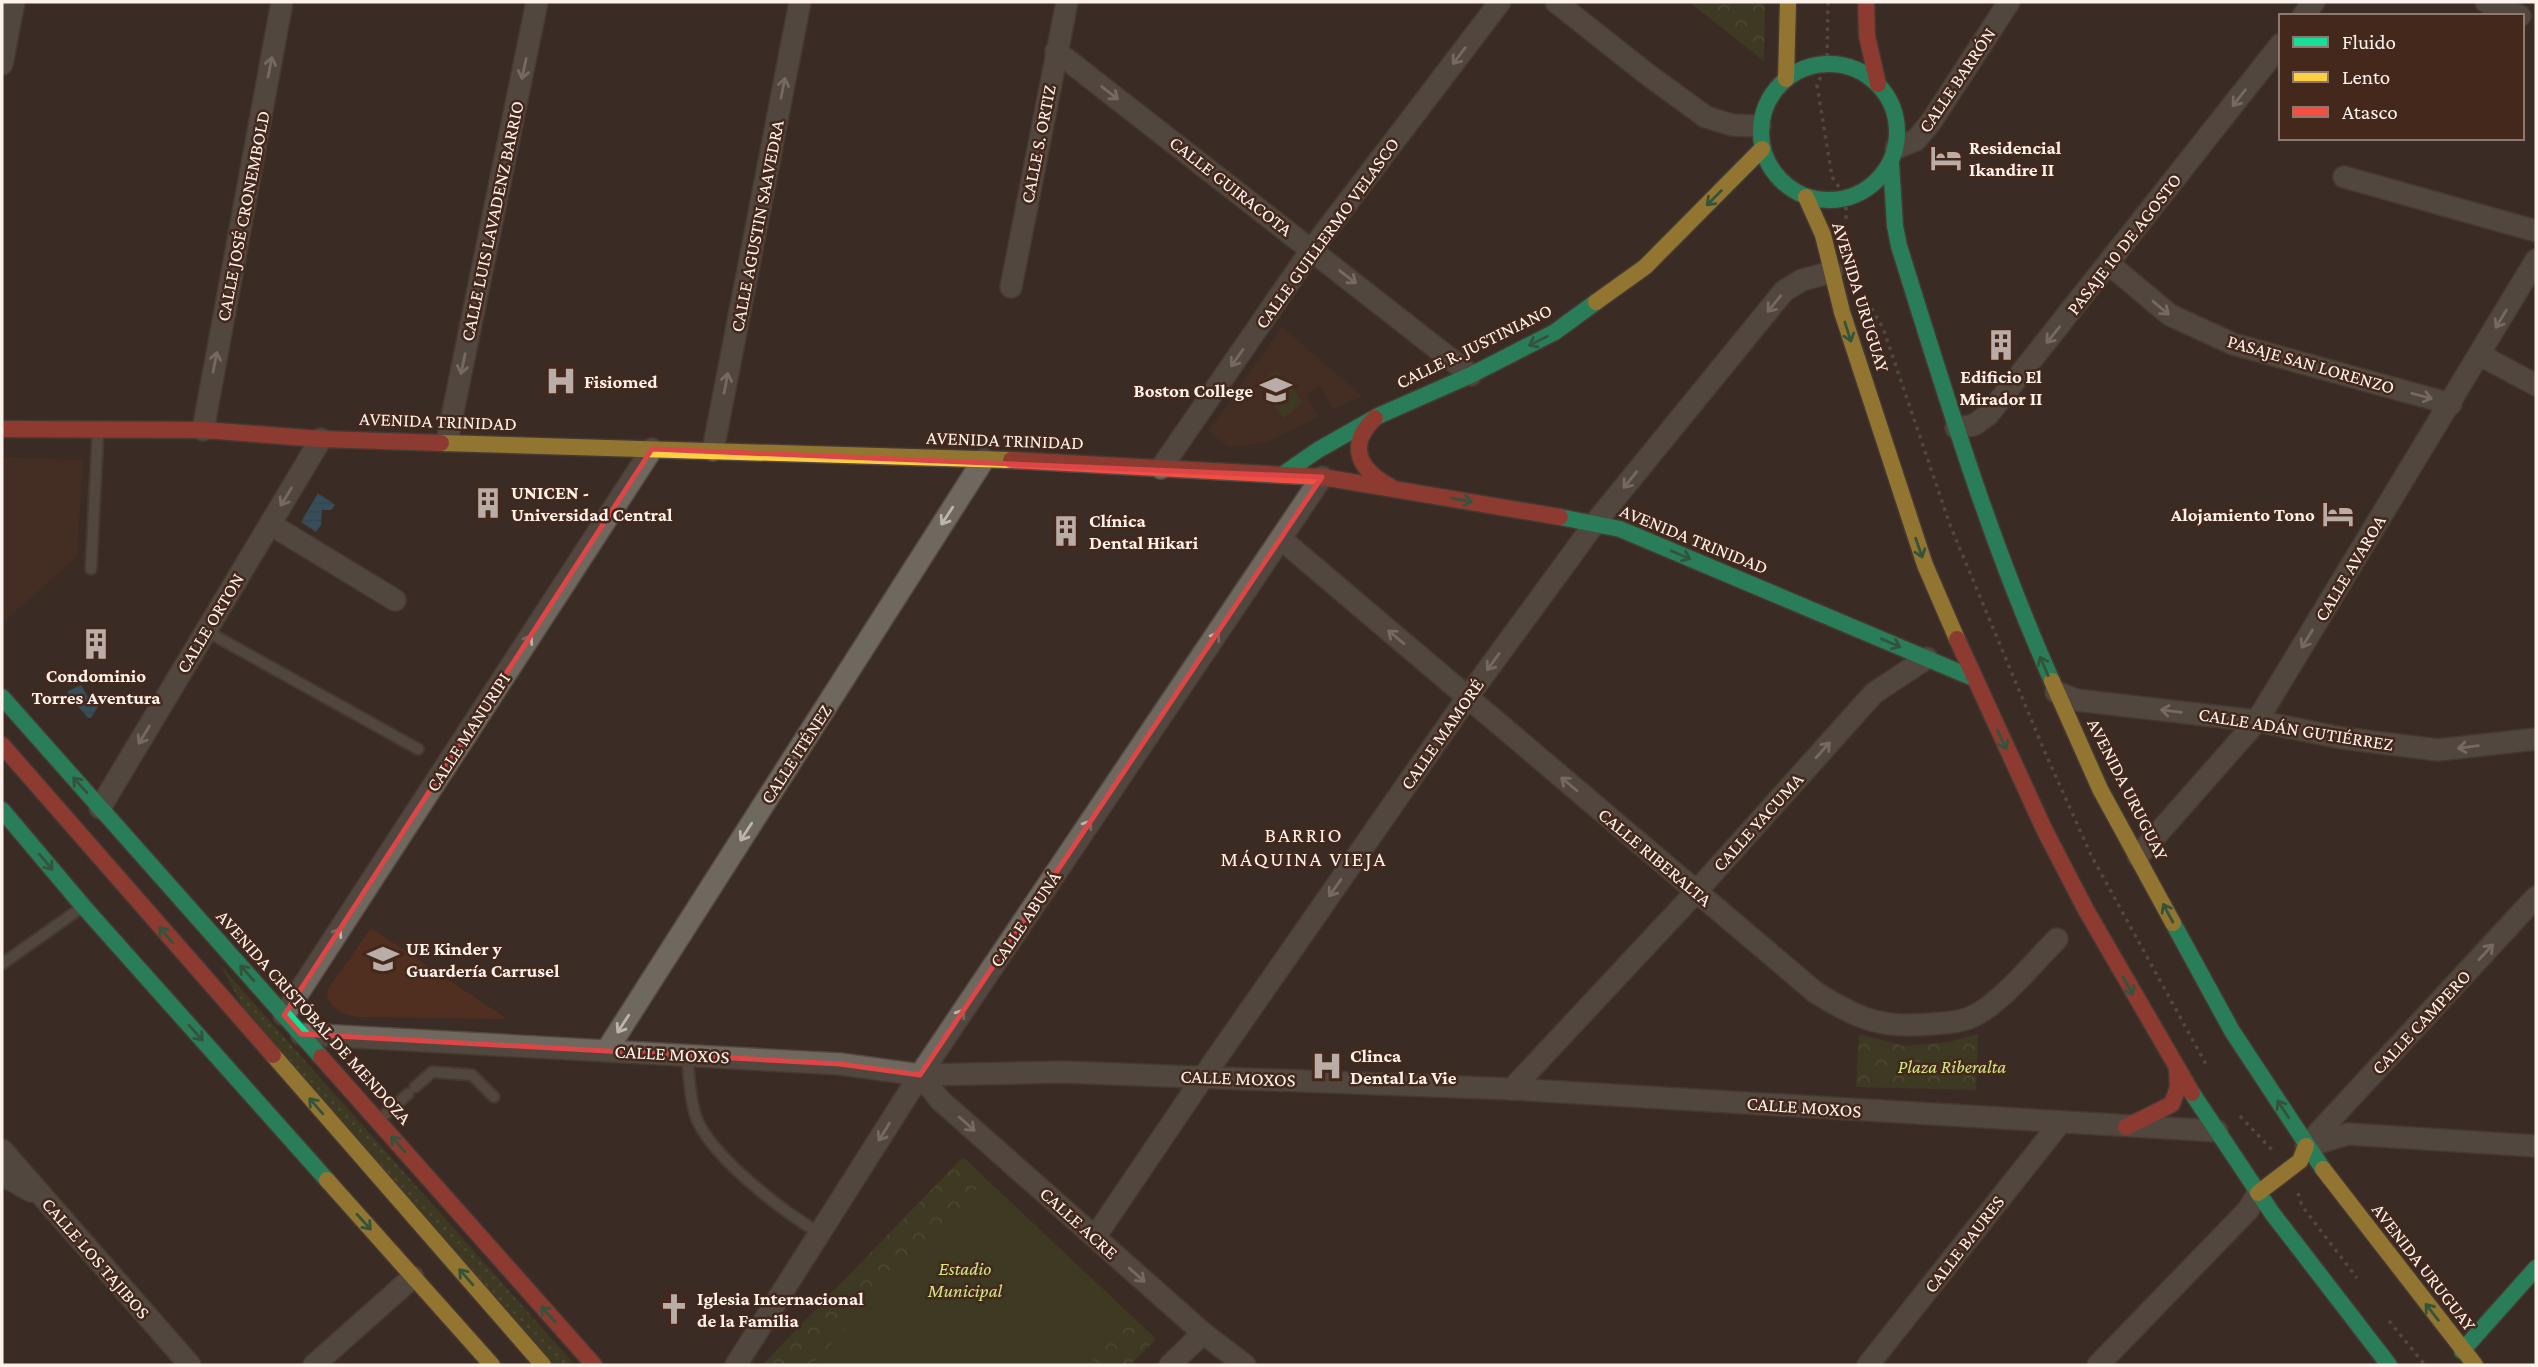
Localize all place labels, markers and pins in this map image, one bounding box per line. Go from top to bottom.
place label: Residencial Ikandire II [1969,137,2062,180]
hotel icon: Residencial Ikandire II [1929,141,1963,175]
building icon: Edificio El Mirador II [1984,328,2018,362]
hospital icon: Fisiomed [544,364,578,398]
place label: Edificio El Mirador II [1960,366,2042,409]
place label: Fisiomed [584,371,658,392]
school or university icon: Boston College [1259,373,1293,407]
place label: Boston College [1134,380,1253,401]
place label: UNICEN - Universidad Central [511,482,673,525]
building icon: UNICEN - Universidad Central [471,486,505,520]
hotel icon: Alojamiento Tono [2321,497,2355,531]
place label: Alojamiento Tono [2170,504,2315,526]
place label: Clínica Dental Hikari [1089,510,1199,553]
building icon: Clínica Dental Hikari [1049,514,1083,548]
building icon: Condominio Torres Aventura [79,627,113,661]
place label: Condominio Torres Aventura [31,665,161,708]
place label: UE Kinder y Guardería Carrusel [406,938,560,981]
school or university icon: UE Kinder y Guardería Carrusel [366,942,400,976]
place label: Clinca Dental La Vie [1350,1045,1457,1088]
hospital icon: Clinca Dental La Vie [1310,1049,1344,1083]
place label: Iglesia Internacional de la Familia [697,1288,864,1331]
church icon: Iglesia Internacional de la Familia [657,1292,691,1326]

